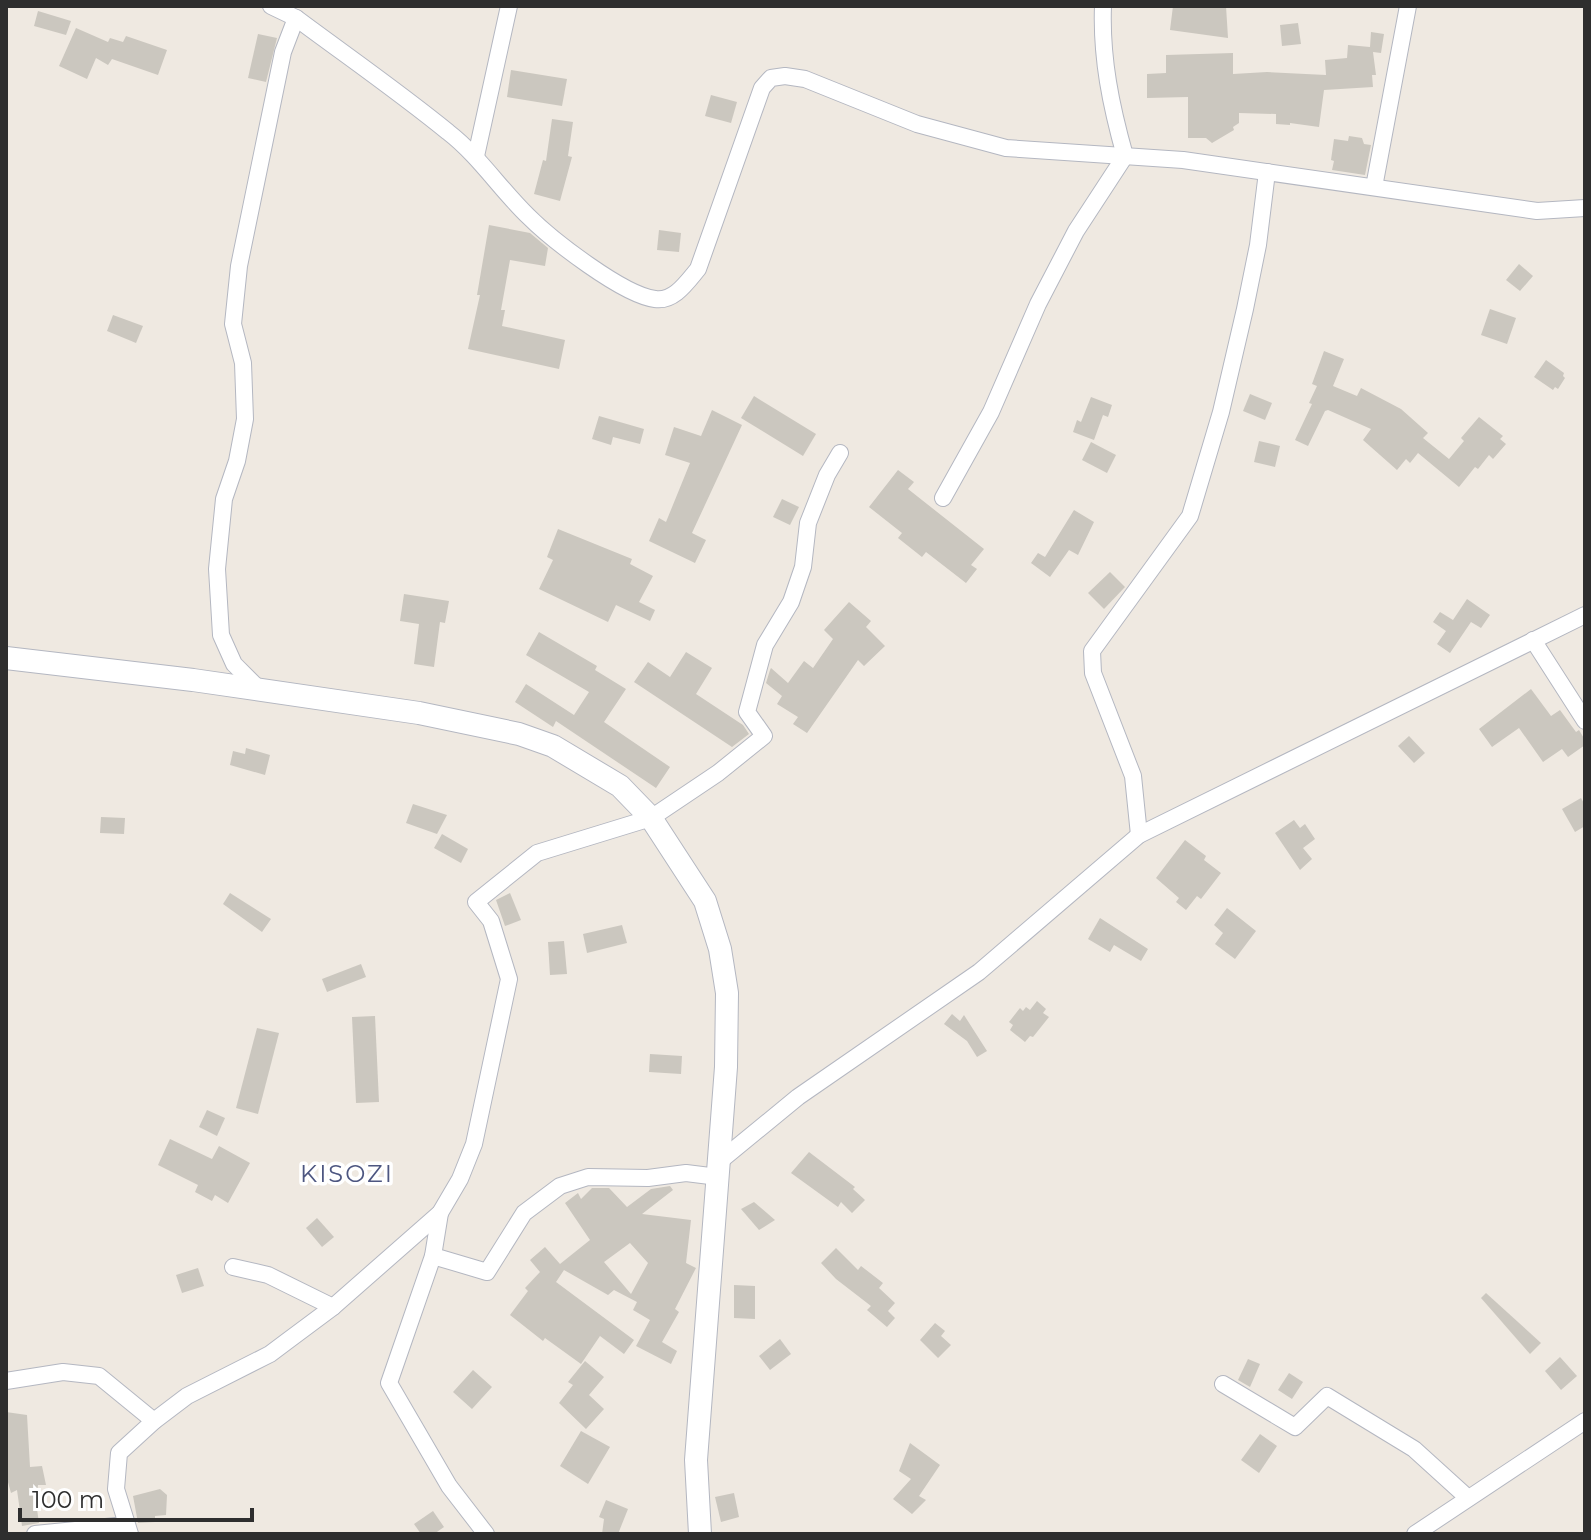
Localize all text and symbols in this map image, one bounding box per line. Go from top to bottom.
district label: KISOZI [300,1159,394,1188]
scale bar [20,1472,252,1522]
text: 100 m [32,1485,104,1514]

